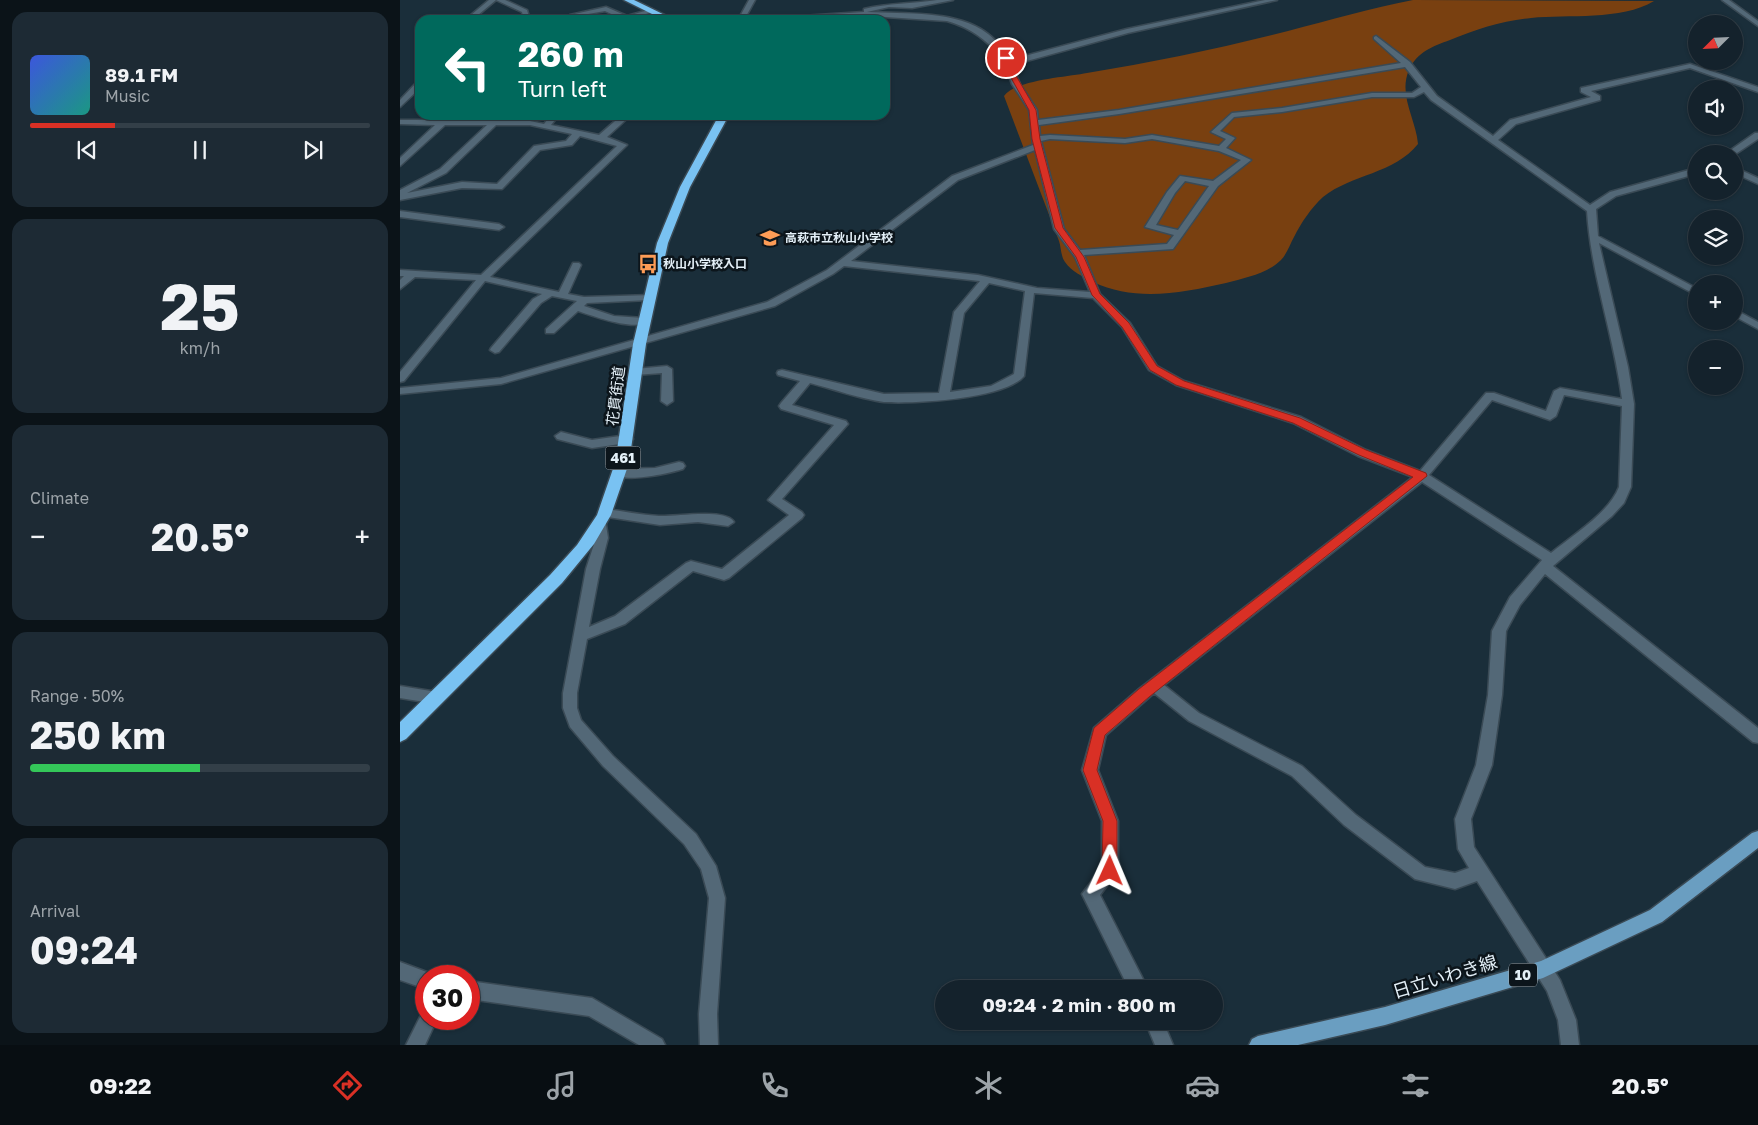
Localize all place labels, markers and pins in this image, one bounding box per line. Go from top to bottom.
pin [985,37,1027,79]
school or university icon: 高萩市立秋山小学校 [759,227,781,249]
place label: 高萩市立秋山小学校 [785,230,893,245]
bus stop icon: 秋山小学校入口 [637,253,659,275]
place label: 秋山小学校入口 [663,256,747,271]

